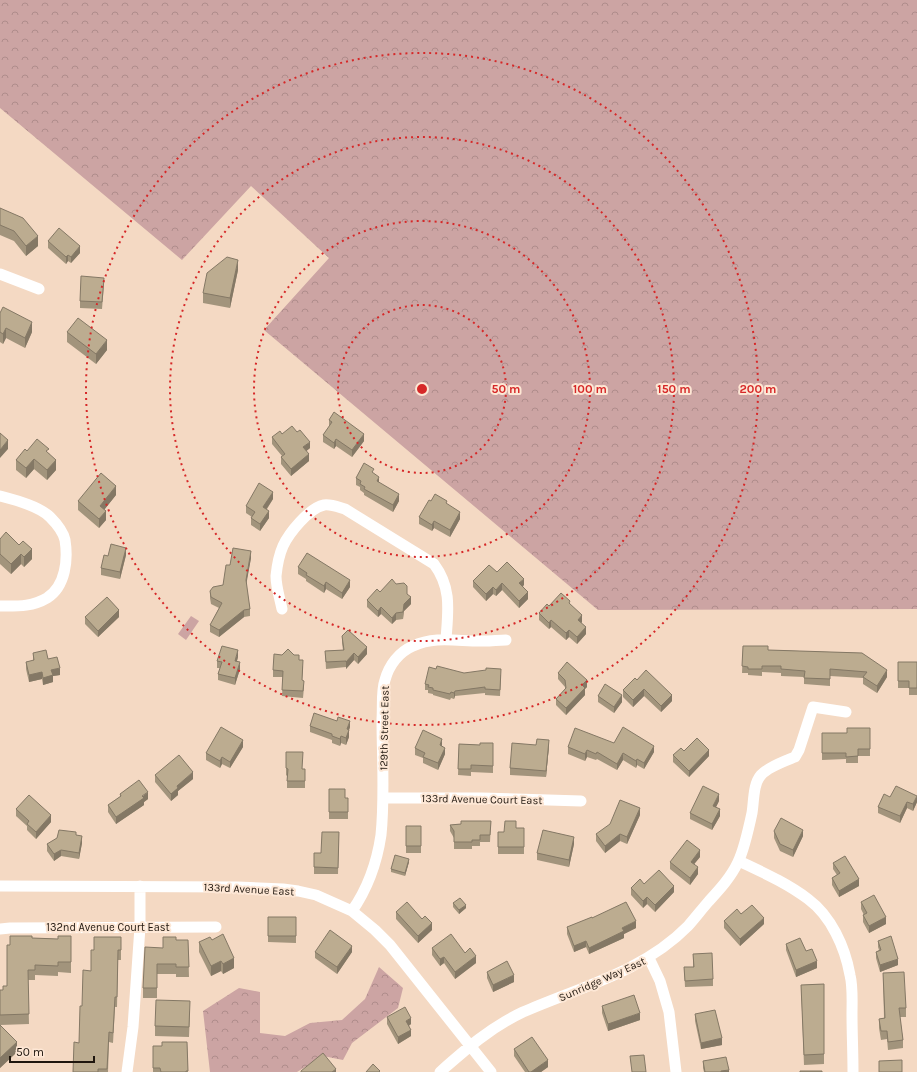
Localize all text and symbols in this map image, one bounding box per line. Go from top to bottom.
centre of rings [415,382,429,396]
text: 50 m [492,382,521,396]
text: 100 m [573,382,607,396]
text: 150 m [657,382,691,396]
text: 200 m [740,382,776,396]
street label: 129th Street East [377,686,392,770]
street label: 133rd Avenue Court East [421,792,543,807]
street label: 133rd Avenue East [203,881,295,898]
street label: 132nd Avenue Court East [46,921,170,934]
street label: Sunridge Way East [557,954,648,1004]
scale bar [10,1038,94,1064]
text: 50 m [16,1045,44,1059]

